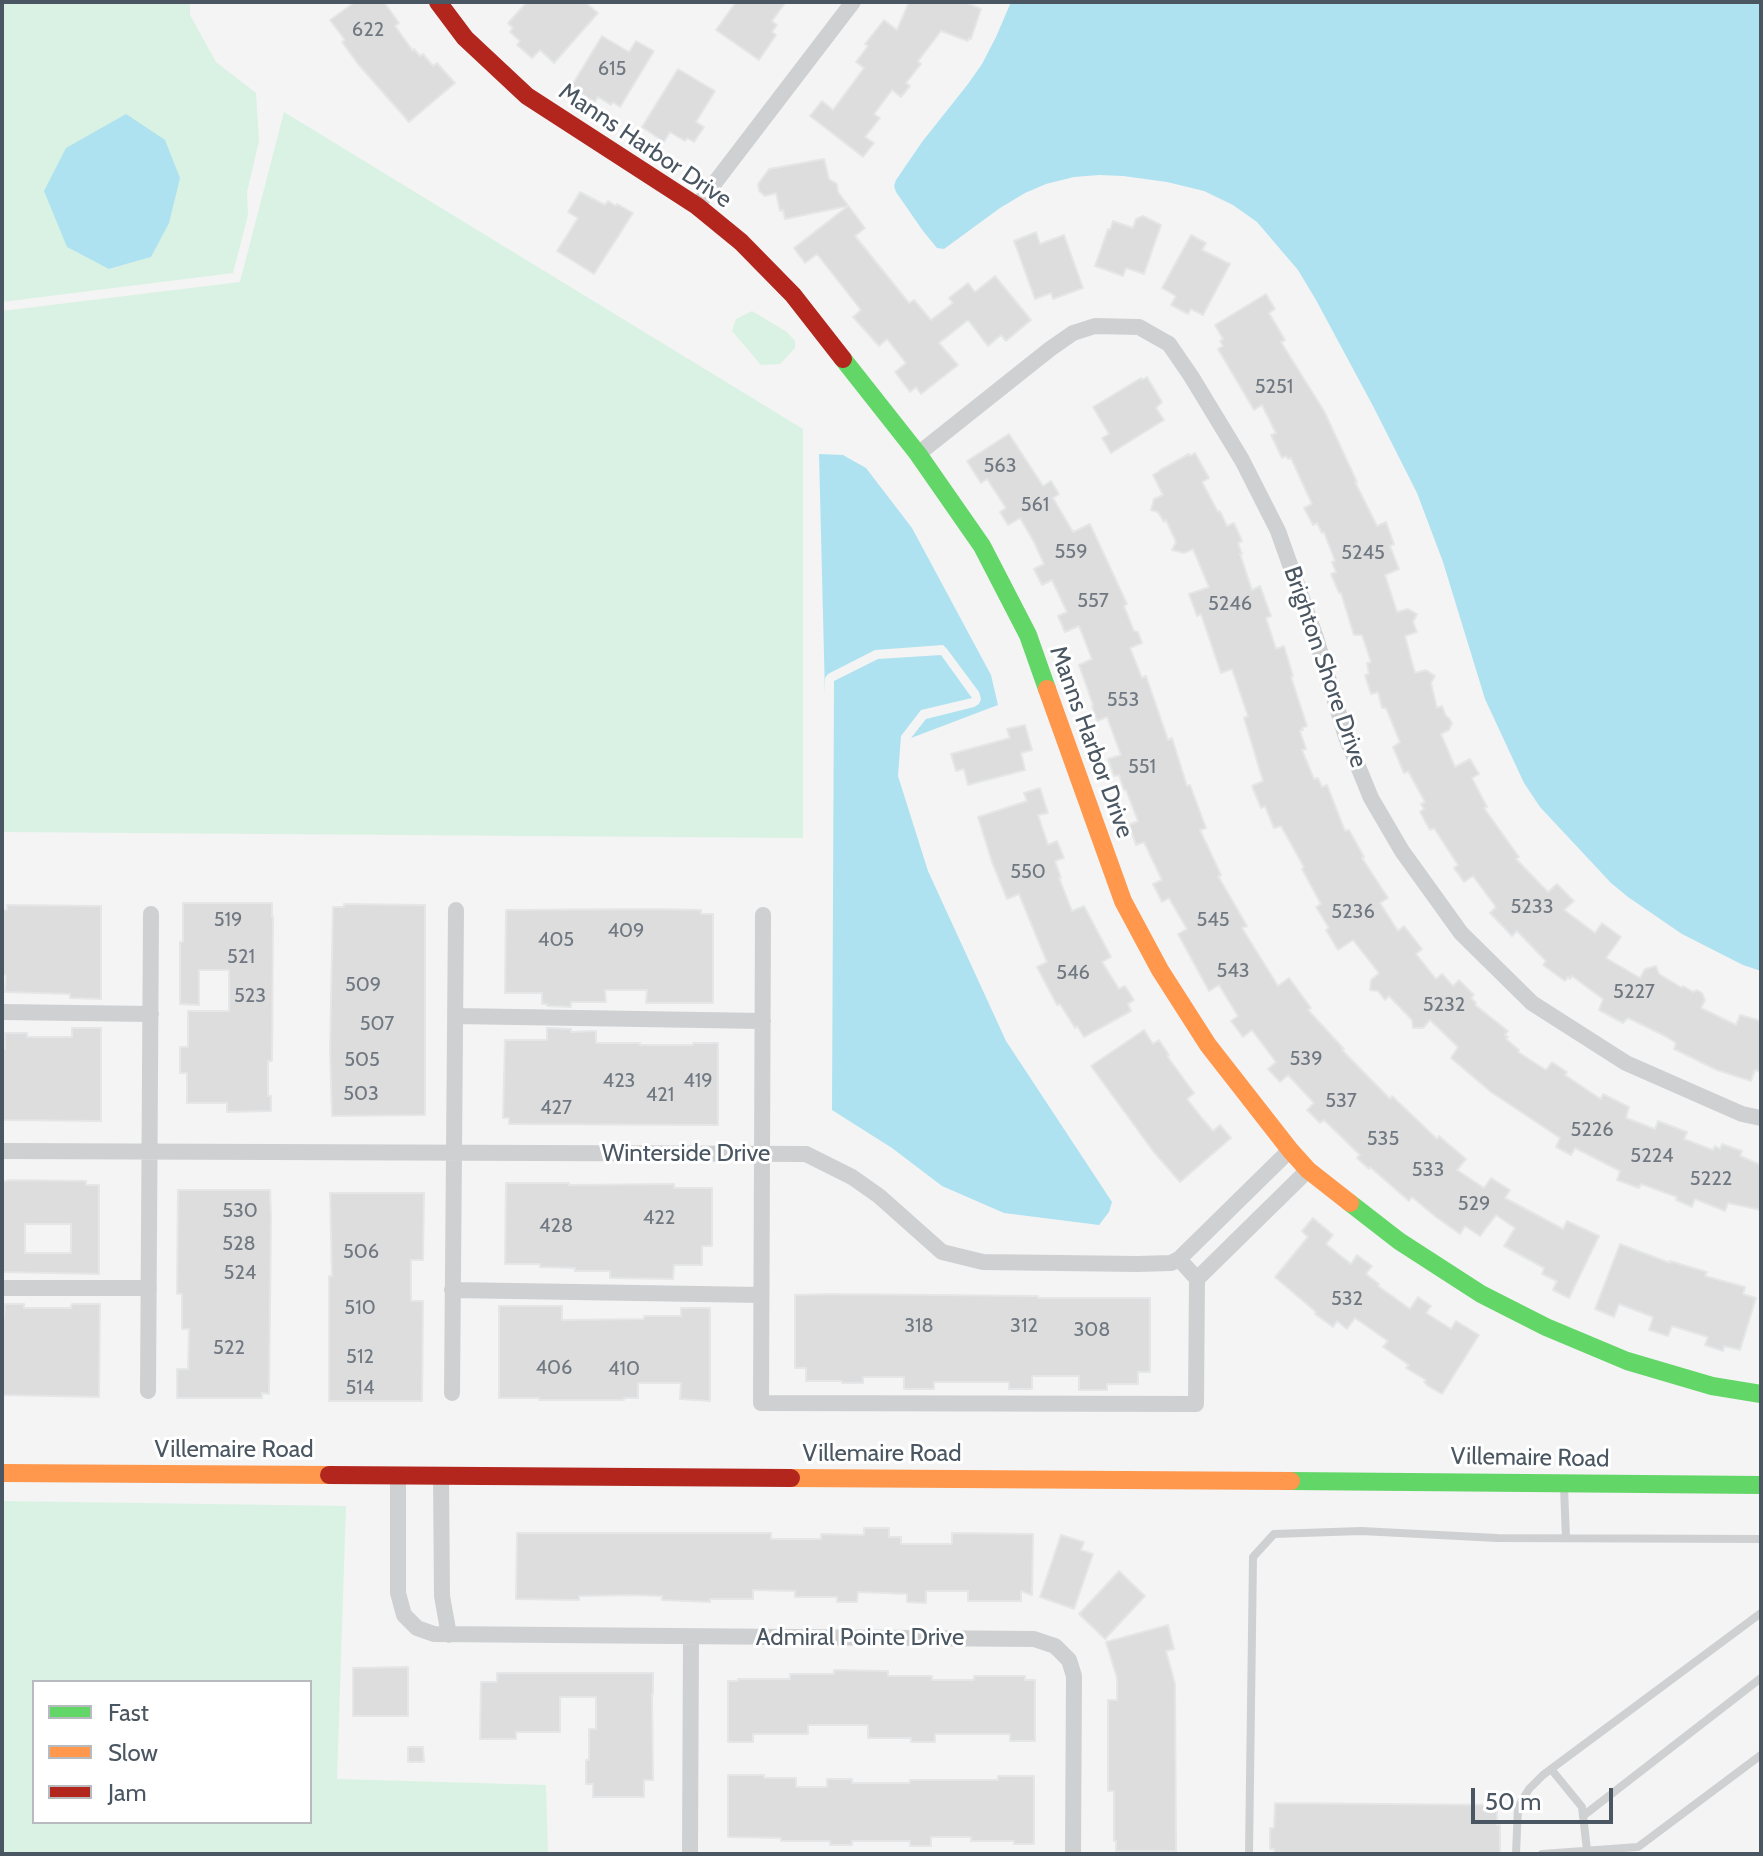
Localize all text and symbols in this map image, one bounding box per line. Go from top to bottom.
house number: 622 [352,18,384,42]
house number: 615 [598,57,626,81]
street label: Manns Harbor Drive [553,78,737,214]
house number: 5251 [1255,375,1293,399]
house number: 563 [984,454,1016,478]
house number: 561 [1021,493,1049,517]
house number: 559 [1055,540,1087,564]
house number: 5245 [1341,541,1385,565]
street label: Brighton Shore Drive [1277,563,1373,771]
house number: 557 [1077,589,1109,613]
house number: 5246 [1208,592,1252,616]
street label: Manns Harbor Drive [1043,642,1139,842]
house number: 553 [1107,688,1139,712]
house number: 551 [1128,755,1156,779]
house number: 550 [1010,860,1046,884]
house number: 5233 [1511,895,1553,919]
house number: 5236 [1331,900,1375,924]
house number: 519 [214,908,242,932]
house number: 545 [1196,908,1230,932]
house number: 409 [608,919,644,943]
house number: 405 [538,928,574,952]
house number: 521 [227,945,255,969]
house number: 543 [1216,959,1250,983]
house number: 546 [1056,961,1090,985]
house number: 509 [345,973,381,997]
house number: 5227 [1613,980,1655,1004]
house number: 523 [234,984,266,1008]
house number: 5232 [1423,993,1465,1017]
house number: 507 [360,1012,394,1036]
house number: 539 [1290,1047,1322,1071]
house number: 505 [344,1048,380,1072]
house number: 423 [603,1069,635,1093]
house number: 419 [683,1069,713,1093]
house number: 503 [343,1082,379,1106]
house number: 421 [646,1083,674,1107]
house number: 537 [1325,1089,1357,1113]
house number: 427 [540,1096,572,1120]
house number: 5226 [1570,1118,1614,1142]
house number: 535 [1367,1127,1399,1151]
street label: Winterside Drive [602,1140,770,1168]
house number: 5224 [1630,1144,1674,1168]
house number: 533 [1412,1158,1444,1182]
house number: 5222 [1690,1167,1732,1191]
house number: 529 [1458,1192,1490,1216]
house number: 530 [222,1199,258,1223]
house number: 422 [643,1206,675,1230]
house number: 428 [539,1214,573,1238]
house number: 528 [222,1232,256,1256]
house number: 506 [343,1240,379,1264]
house number: 524 [224,1261,256,1285]
house number: 532 [1331,1287,1363,1311]
house number: 510 [344,1296,376,1320]
house number: 318 [904,1314,934,1338]
house number: 312 [1010,1314,1038,1338]
house number: 308 [1074,1318,1110,1342]
house number: 522 [213,1336,245,1360]
house number: 512 [346,1345,374,1369]
house number: 406 [536,1356,572,1380]
house number: 410 [608,1357,640,1381]
house number: 514 [346,1376,374,1400]
street label: Villemaire Road [155,1436,313,1464]
street label: Villemaire Road [803,1440,961,1468]
street label: Villemaire Road [1450,1442,1610,1474]
street label: Admiral Pointe Drive [756,1624,964,1652]
legend [32,1680,312,1824]
text: Fast [108,1698,149,1727]
text: Slow [108,1738,158,1767]
scale bar [1475,1772,1617,1822]
text: Jam [108,1778,146,1807]
text: 50 m [1485,1787,1541,1816]

